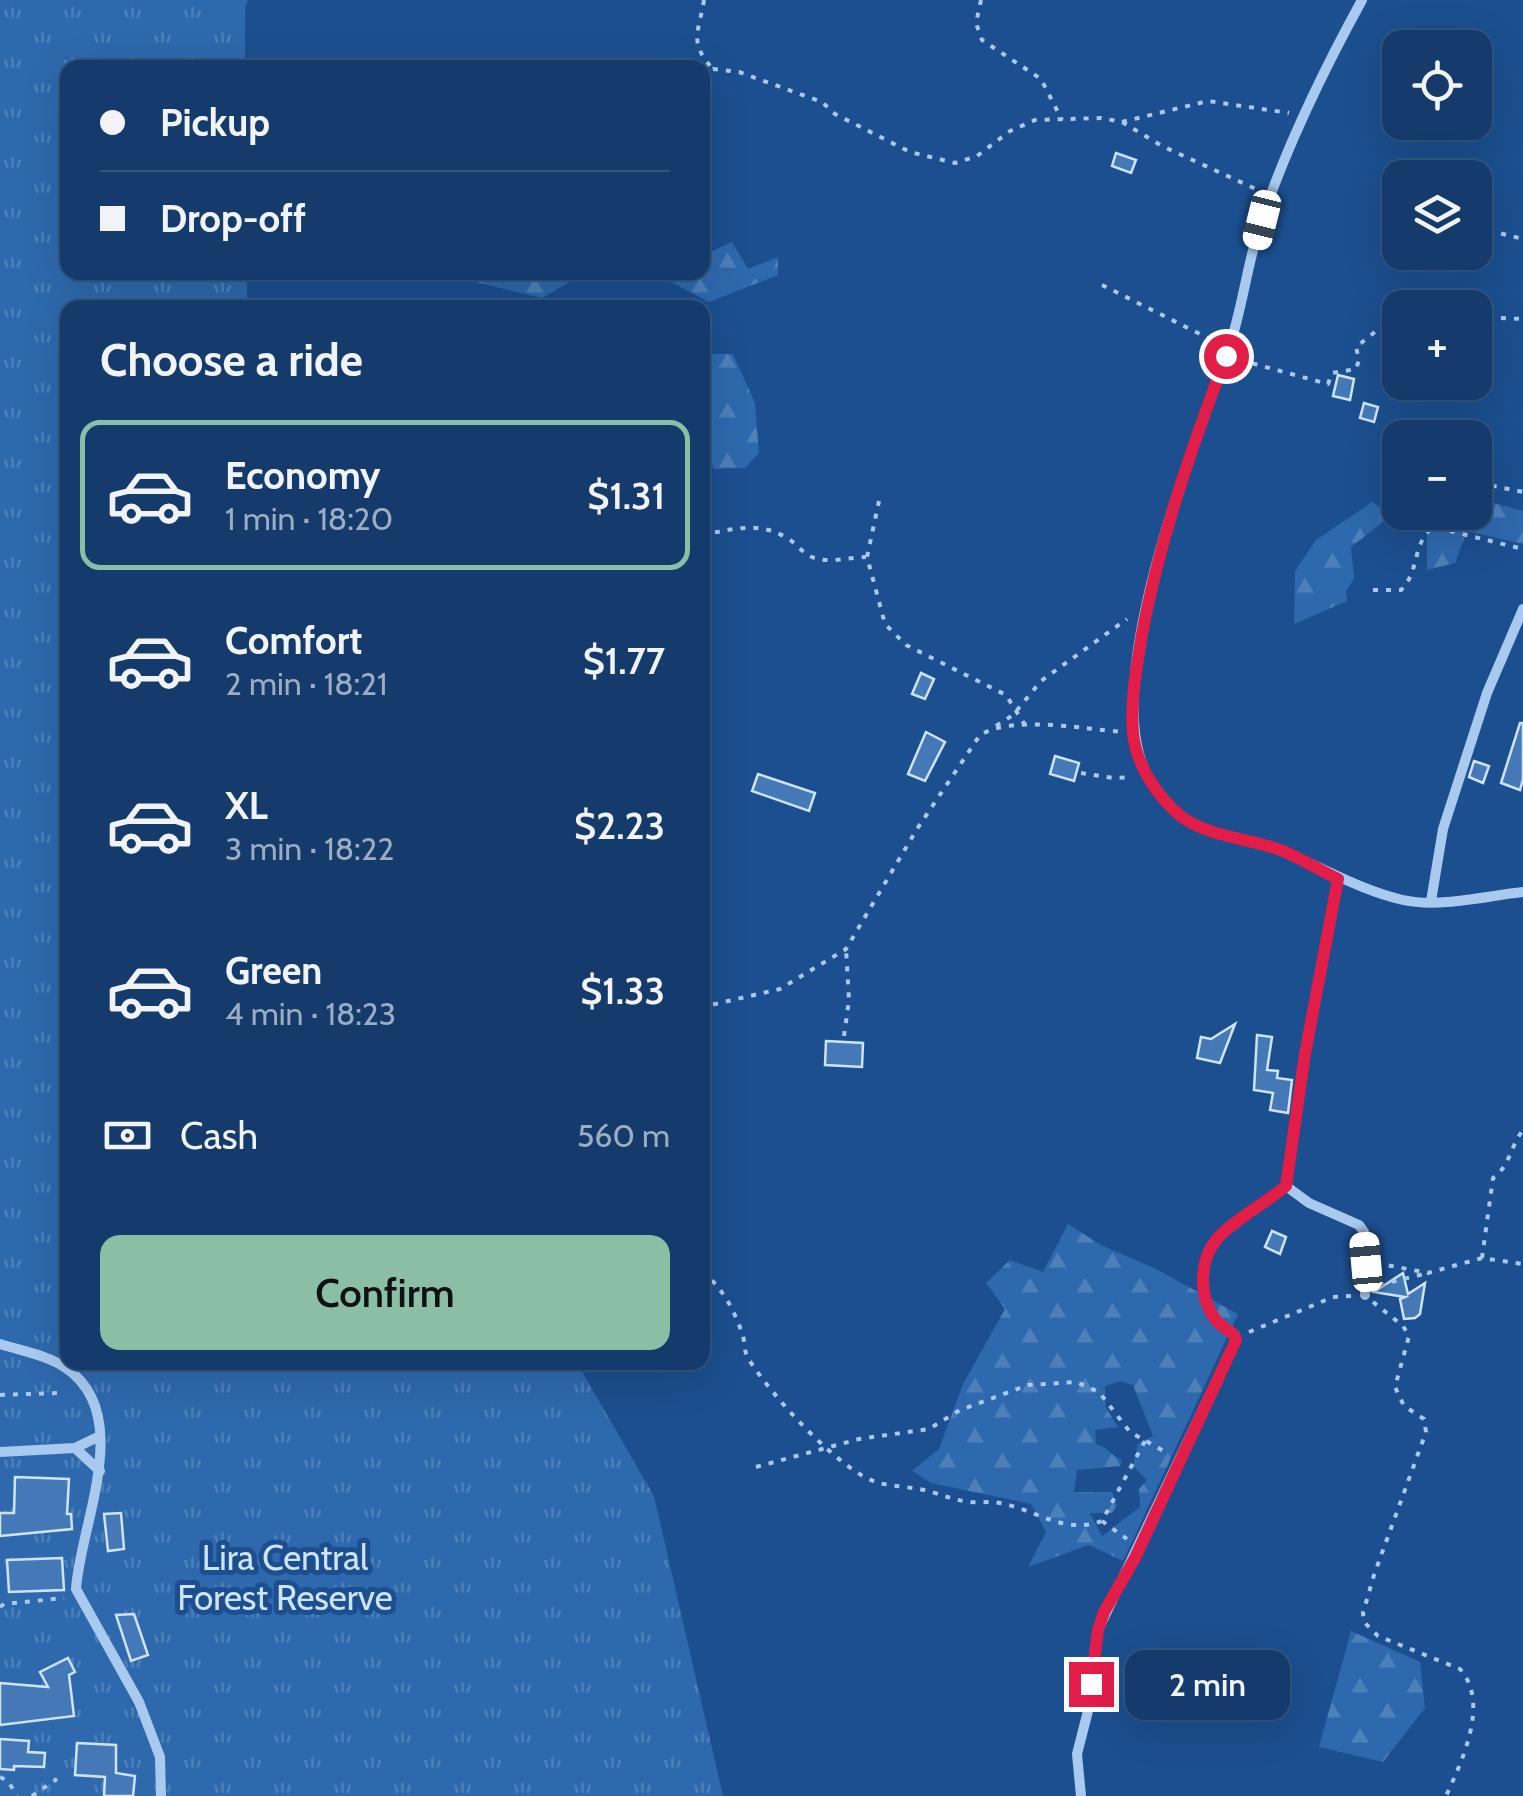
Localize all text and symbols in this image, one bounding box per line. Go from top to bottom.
map controls [1382,30,1492,530]
button: locate [1382,30,1492,140]
text: Pickup [160,99,270,146]
button: layers [1382,160,1492,270]
car [1240,187,1284,253]
text: Drop-off [160,195,306,242]
button: + [1382,290,1492,400]
text: Choose a ride [100,333,363,387]
route start [1204,334,1249,379]
button: − [1382,420,1492,530]
icon: car [105,450,195,540]
text: Economy [225,452,380,499]
text: $1.31 [587,472,665,519]
text: 1 min · 18:20 [225,499,393,538]
icon: car [105,615,195,705]
text: Comfort [225,617,362,664]
text: $1.77 [583,637,665,684]
text: 2 min · 18:21 [225,664,387,703]
icon: car [105,780,195,870]
text: XL [225,782,268,829]
text: $2.23 [574,802,665,849]
text: 3 min · 18:22 [225,829,394,868]
icon: car [105,945,195,1035]
text: Green [225,947,322,994]
text: $1.33 [580,967,665,1014]
text: 4 min · 18:23 [225,994,396,1033]
icon: cash [100,1108,155,1163]
text: Cash [180,1112,258,1159]
text: 560 m [577,1116,670,1155]
car [1348,1231,1384,1293]
button: Confirm [100,1235,670,1350]
park label: Lira Central Forest Reserve [177,1536,393,1619]
callout: 2 min [1126,1649,1291,1719]
route end [1069,1662,1114,1707]
text: 2 min [1169,1665,1246,1704]

